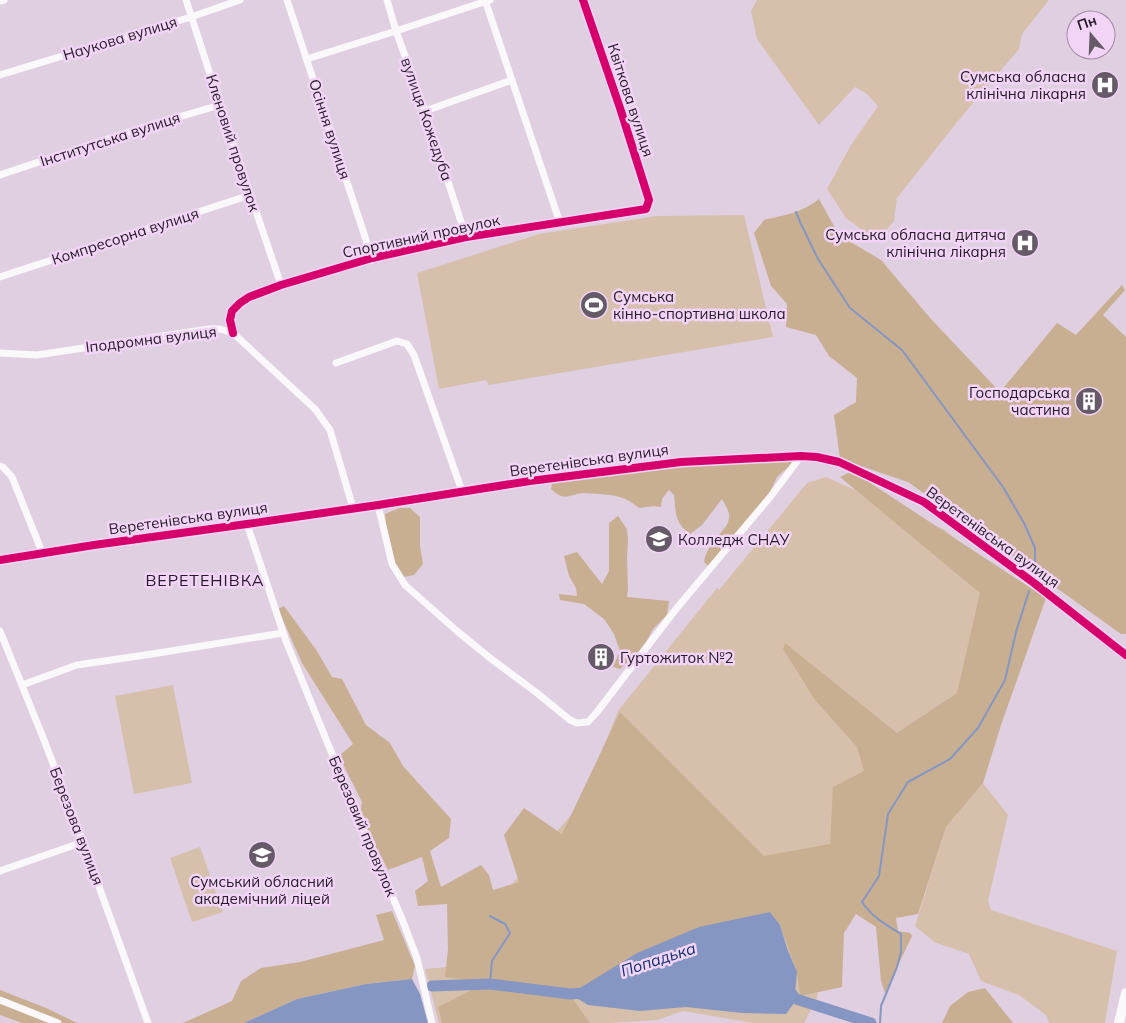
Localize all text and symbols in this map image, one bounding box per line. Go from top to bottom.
north arrow [1066,10,1116,60]
text: Пн [1075,11,1099,34]
street label: Наукова вулиця [61,12,179,64]
street label: Квіткова вулиця [604,41,658,159]
street label: вулиця Кожедуба [397,55,457,183]
place label: Сумська обласна клінічна лікарня [960,67,1086,103]
hospital icon: Сумська обласна клінічна лікарня [1090,70,1120,100]
street label: Кленовий провулок [202,72,264,215]
street label: Осіння вулиця [305,77,355,181]
street label: Інститутська вулиця [38,107,182,171]
street label: Компресорна вулиця [49,203,201,269]
street label: Спортивний провулок [341,210,502,262]
place label: Сумська обласна дитяча клінічна лікарня [825,225,1006,261]
hospital icon: Сумська обласна дитяча клінічна лікарня [1010,228,1040,258]
place label: Сумська кінно-спортивна школа [613,287,786,323]
sports icon: Сумська кінно-спортивна школа [579,290,609,320]
street label: Іподромна вулиця [84,322,218,356]
place label: Господарська частина [969,383,1070,419]
building icon: Господарська частина [1074,386,1104,416]
street label: Веретенівська вулиця [508,439,670,481]
street label: Веретенівська вулиця [923,482,1063,592]
street label: Веретенівська вулиця [107,497,269,539]
school or university icon: Колледж СНАУ [644,524,674,554]
place label: Колледж СНАУ [678,530,789,549]
district label: ВЕРЕТЕНІВКА [145,570,265,590]
building icon: Гуртожиток №2 [586,642,616,672]
place label: Гуртожиток №2 [620,648,734,667]
street label: Березовий провулок [325,753,402,900]
street label: Березова вулиця [46,764,108,888]
school or university icon: Сумський обласний академічний ліцей [247,840,277,870]
place label: Сумський обласний академічний ліцей [190,872,334,908]
water label: Попадька [618,937,698,981]

